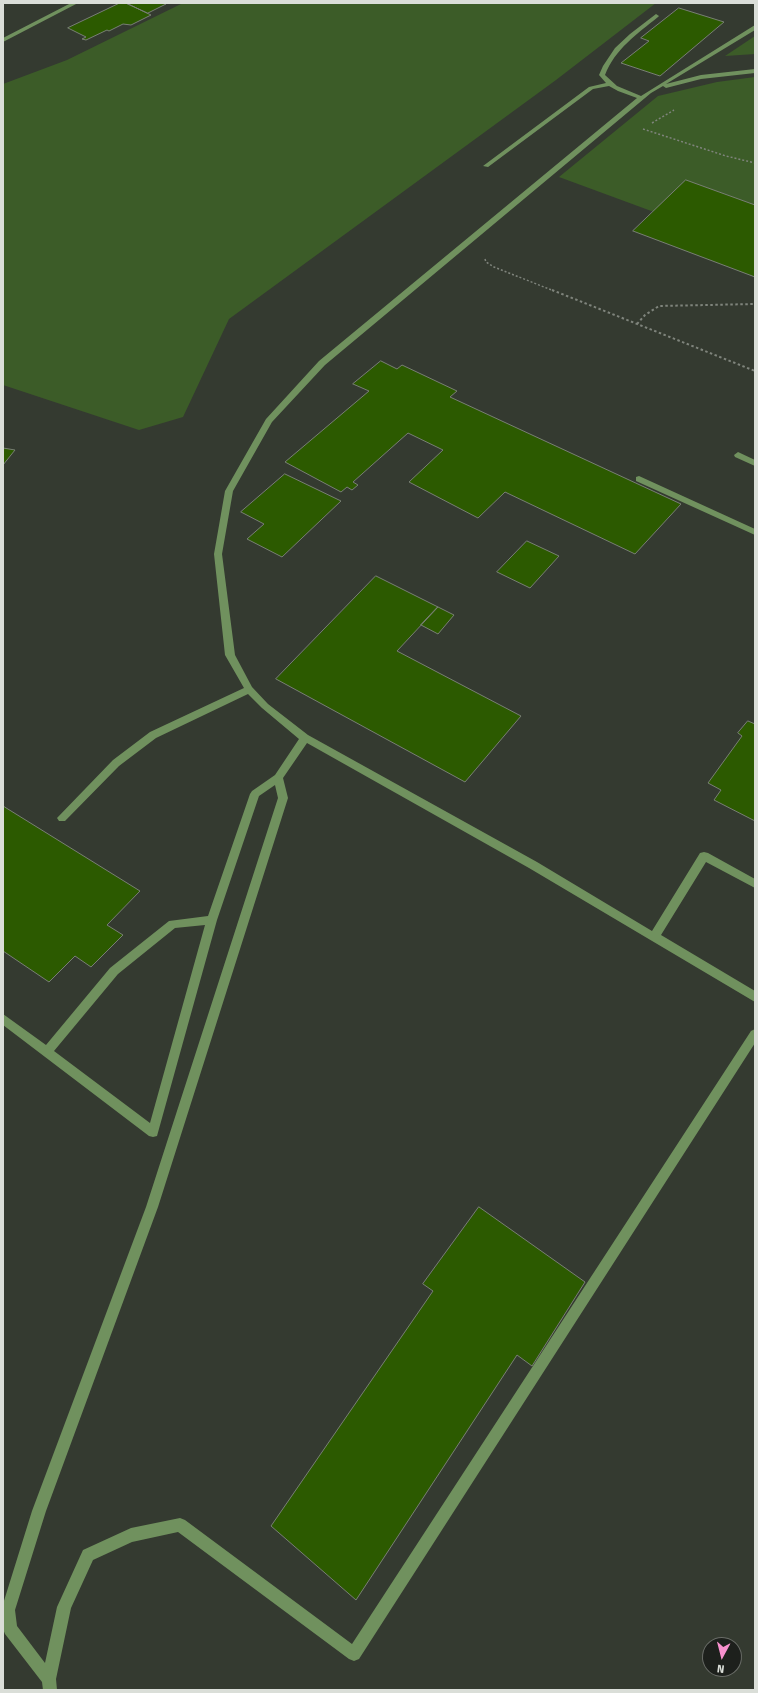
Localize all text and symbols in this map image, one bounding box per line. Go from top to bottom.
north arrow [702,1637,742,1677]
text: N [716,1662,725,1675]

